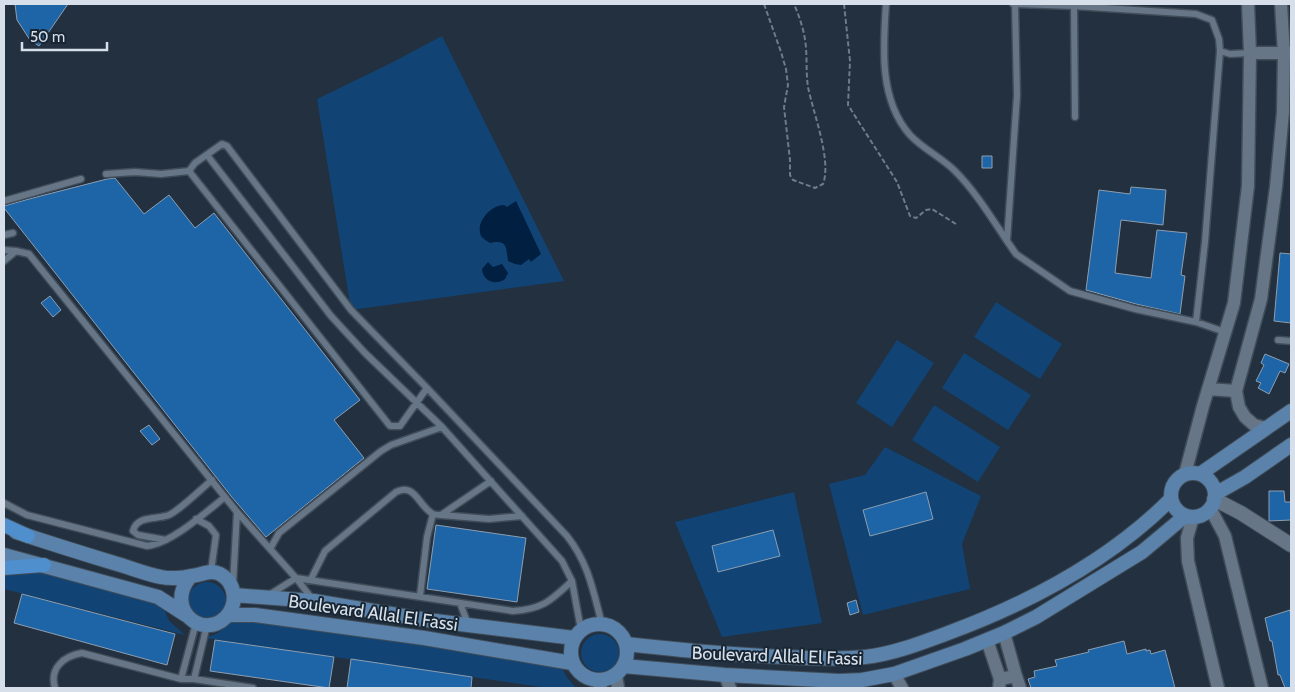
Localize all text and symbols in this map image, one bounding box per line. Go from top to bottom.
scale bar [22,20,108,52]
text: 50 m [30,28,65,46]
street label: Boulevard Allal El Fassi [287,590,459,636]
street label: Boulevard Allal El Fassi [691,642,863,670]

